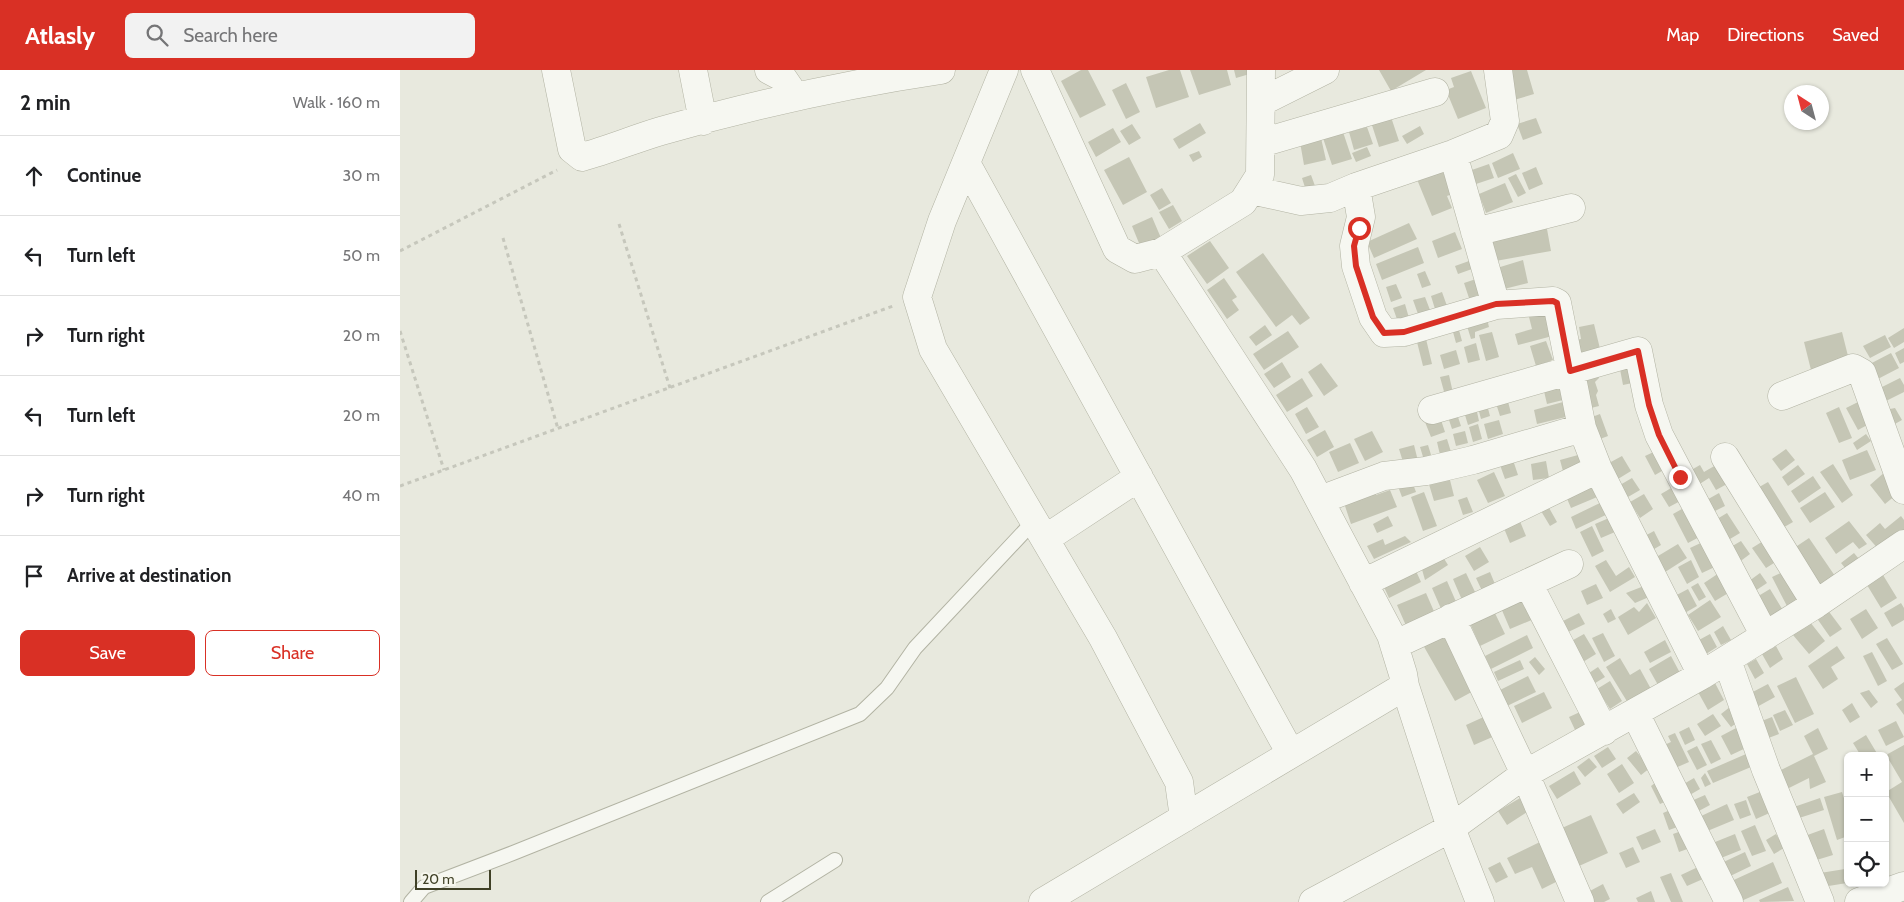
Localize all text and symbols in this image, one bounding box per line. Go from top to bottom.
search box [125,13,475,58]
text: Atlasly [25,21,95,50]
icon: search [143,21,171,49]
text: Search here [183,24,278,47]
text: Map [1666,24,1699,46]
text: Directions [1727,24,1804,46]
text: Saved [1832,24,1879,46]
north arrow [1784,85,1829,130]
text: 2 min [20,90,71,115]
text: Walk · 160 m [293,93,380,112]
icon: ahead [20,162,48,190]
text: Continue [67,164,141,187]
text: 30 m [343,166,380,185]
route start [1348,217,1371,240]
icon: left [20,242,48,270]
text: Turn left [67,244,135,267]
text: 50 m [343,246,380,265]
icon: right [20,322,48,350]
text: Turn right [67,324,145,347]
text: 20 m [343,326,380,345]
icon: left [20,402,48,430]
text: Turn left [67,404,135,427]
text: 20 m [343,406,380,425]
route end [1669,466,1692,489]
icon: right [20,482,48,510]
text: Turn right [67,484,145,507]
text: 40 m [342,486,380,505]
icon: arrive [20,562,48,590]
text: Arrive at destination [67,564,231,587]
button: Save [20,630,195,676]
button: Share [205,630,380,676]
map controls [1844,752,1889,887]
button: + [1844,752,1889,797]
button: − [1844,797,1889,842]
button: locate [1844,842,1889,887]
scale bar [415,867,491,890]
text: 20 m [422,870,455,888]

